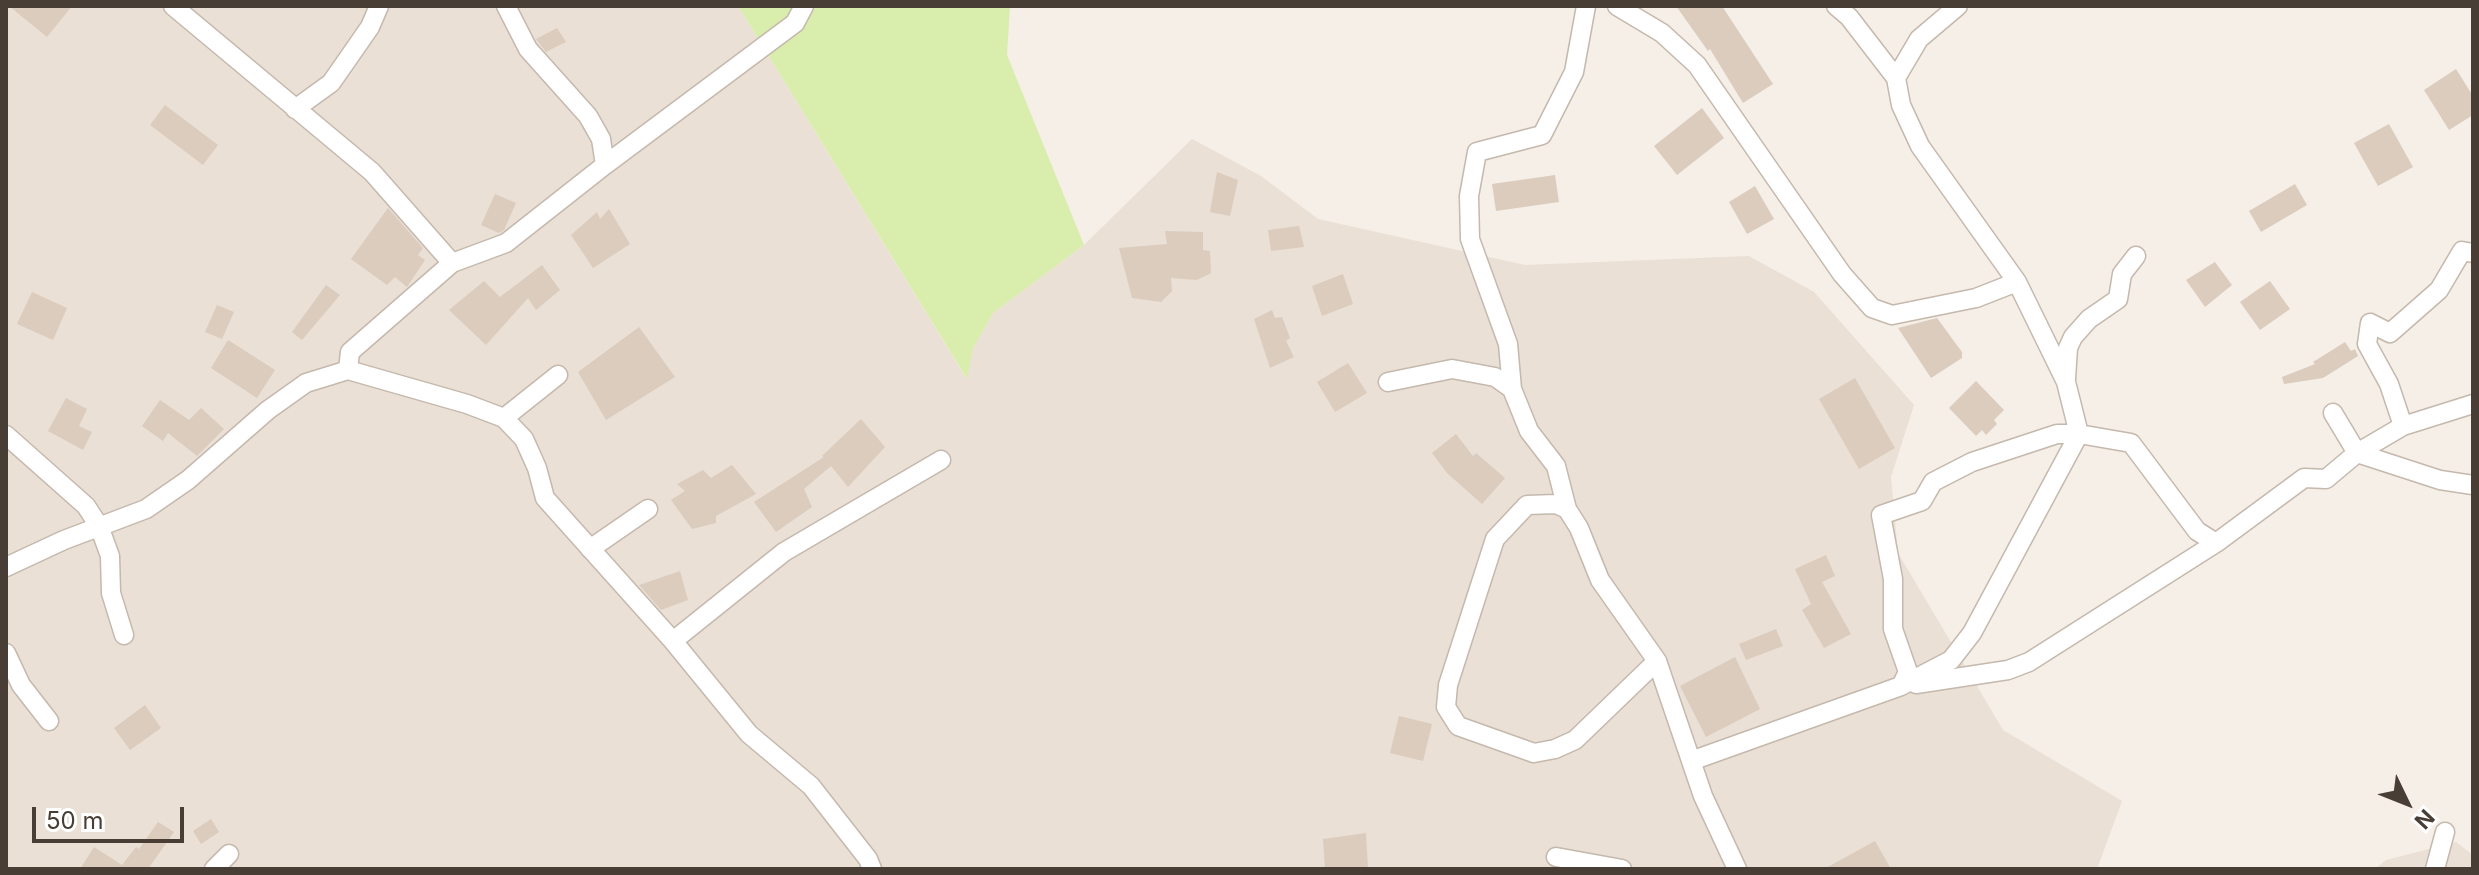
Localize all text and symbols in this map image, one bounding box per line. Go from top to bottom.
north arrow [2367,763,2447,843]
scale bar [36,791,188,841]
text: N [2409,804,2440,834]
text: 50 m [46,806,104,835]

